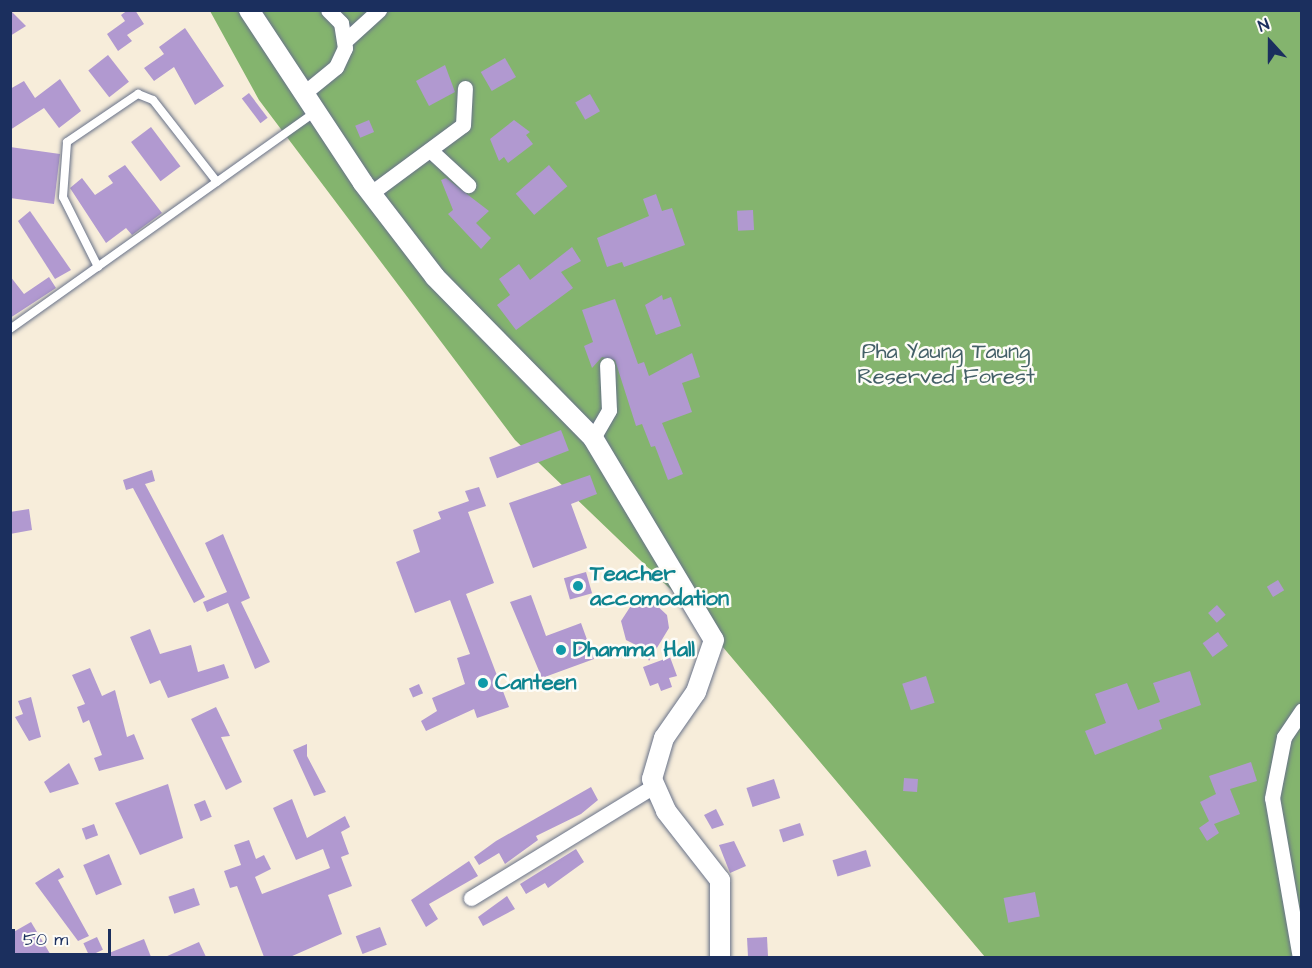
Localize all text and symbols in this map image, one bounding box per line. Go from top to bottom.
north arrow [1240,12,1300,72]
text: N [1255,13,1272,37]
park label: Pha Yaung Taung Reserved Forest [857,338,1035,390]
place label: Teacher accomodation [590,560,729,612]
marker: Teacher accomodation [571,579,585,593]
place label: Dhamma Hall [573,637,695,663]
marker: Dhamma Hall [554,643,568,657]
place label: Canteen [495,670,576,696]
marker: Canteen [476,676,490,690]
scale bar [15,917,114,955]
text: 50 m [23,927,68,952]

